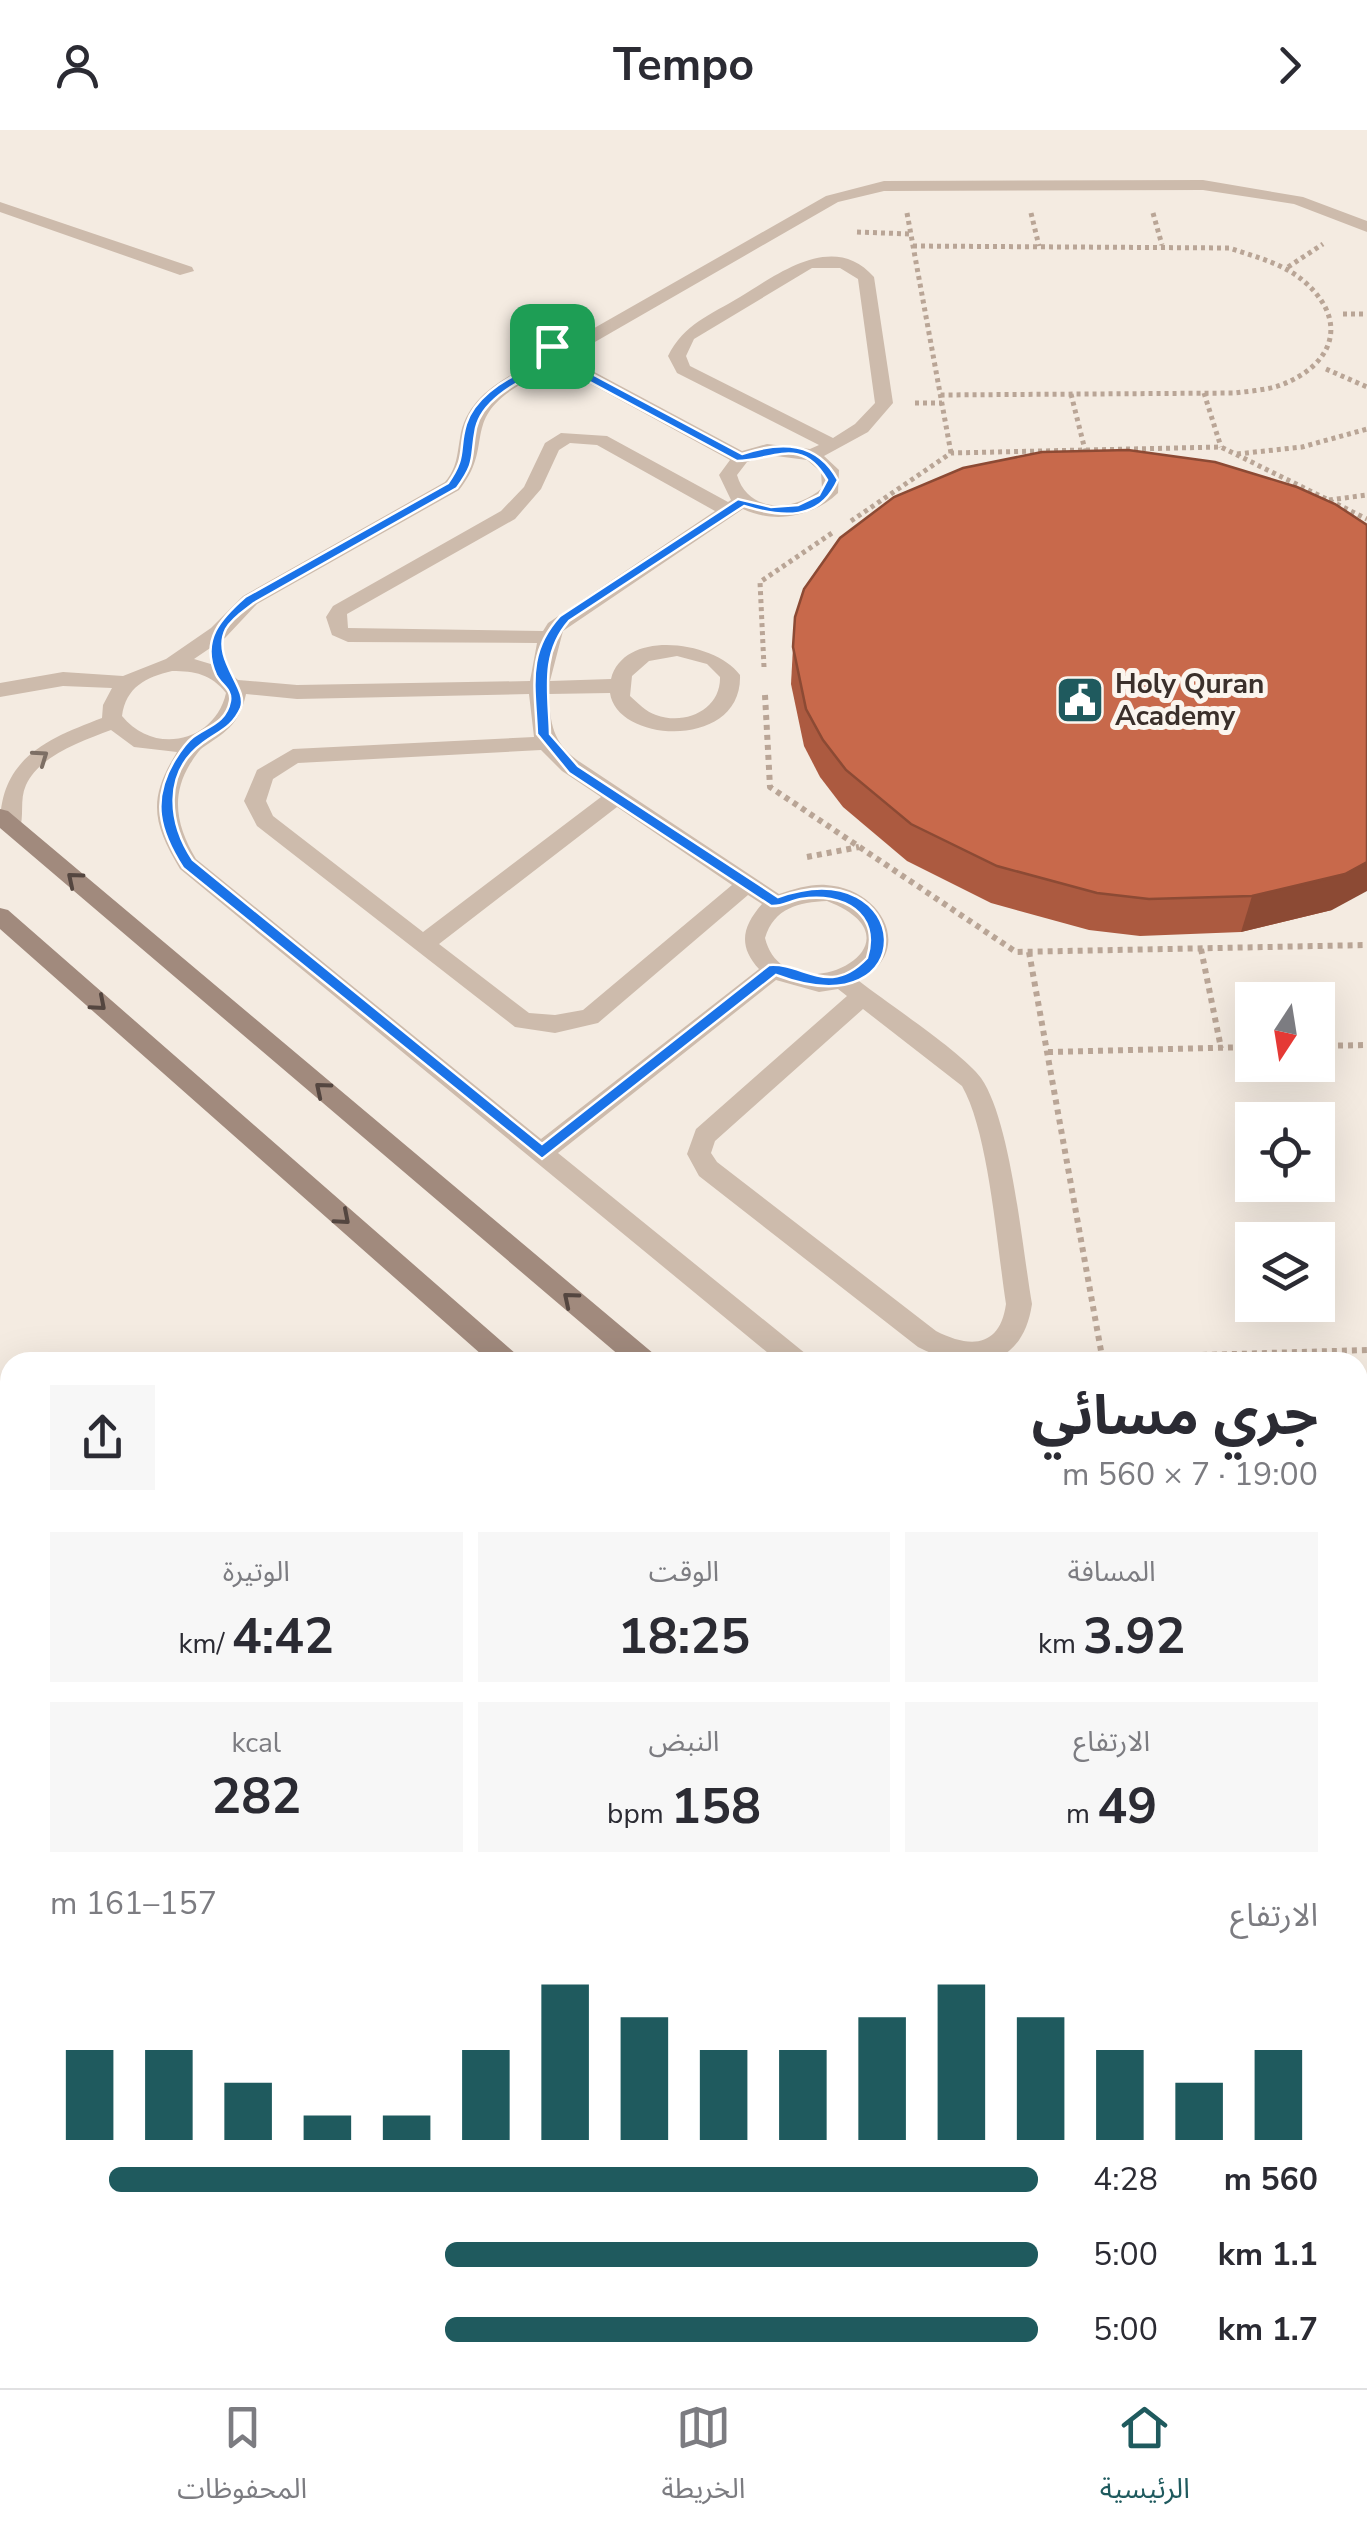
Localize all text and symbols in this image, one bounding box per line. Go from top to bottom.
text: Tempo [613,35,754,96]
icon: person [50,38,105,93]
icon: forward [1262,38,1317,93]
pin [510,304,595,389]
icon: arrive [525,319,580,374]
place label: Holy Quran Academy [1115,665,1264,735]
public building icon: Holy Quran Academy [1054,674,1106,726]
one-way arrow [30,750,48,769]
one-way arrow [68,873,86,891]
north arrow [1235,982,1335,1082]
map controls [1235,982,1335,1322]
one-way arrow [88,992,106,1010]
one-way arrow [316,1083,334,1101]
button: locate [1235,1102,1335,1202]
one-way arrow [331,1207,350,1225]
button: layers [1235,1222,1335,1322]
one-way arrow [564,1293,582,1311]
text: جري مسائي [1032,1378,1318,1453]
button: share [50,1385,155,1490]
text: 19:00 · 7 × 560 m [1062,1453,1318,1496]
text: الوتيرة [223,1553,290,1591]
text: الوقت [649,1553,719,1591]
text: المسافة [1068,1553,1156,1591]
text: 4:42 [232,1602,334,1671]
text: 18:25 [618,1602,750,1671]
text: 3.92 [1083,1602,1185,1671]
text: /km [179,1625,232,1663]
text: km [1038,1625,1083,1663]
text: النبض [649,1723,720,1761]
text: الارتفاع [1073,1723,1150,1761]
text: kcal [232,1724,281,1762]
text: 282 [211,1762,301,1831]
text: 158 [671,1772,761,1841]
text: 49 [1097,1772,1157,1841]
text: bpm [607,1795,671,1833]
text: m [1066,1795,1097,1833]
text: 157–161 m [50,1882,217,1925]
text: الارتفاع [1230,1894,1318,1937]
text: 4:28 [1093,2158,1158,2201]
text: 560 m [1224,2158,1318,2201]
text: 5:00 [1093,2233,1158,2276]
text: 1.1 km [1218,2233,1318,2276]
text: 5:00 [1093,2308,1158,2351]
text: 1.7 km [1218,2308,1318,2351]
tab: المحفوظات [177,2400,307,2519]
tab: الخريطة [662,2400,745,2519]
tab: الرئيسية [1100,2400,1190,2519]

